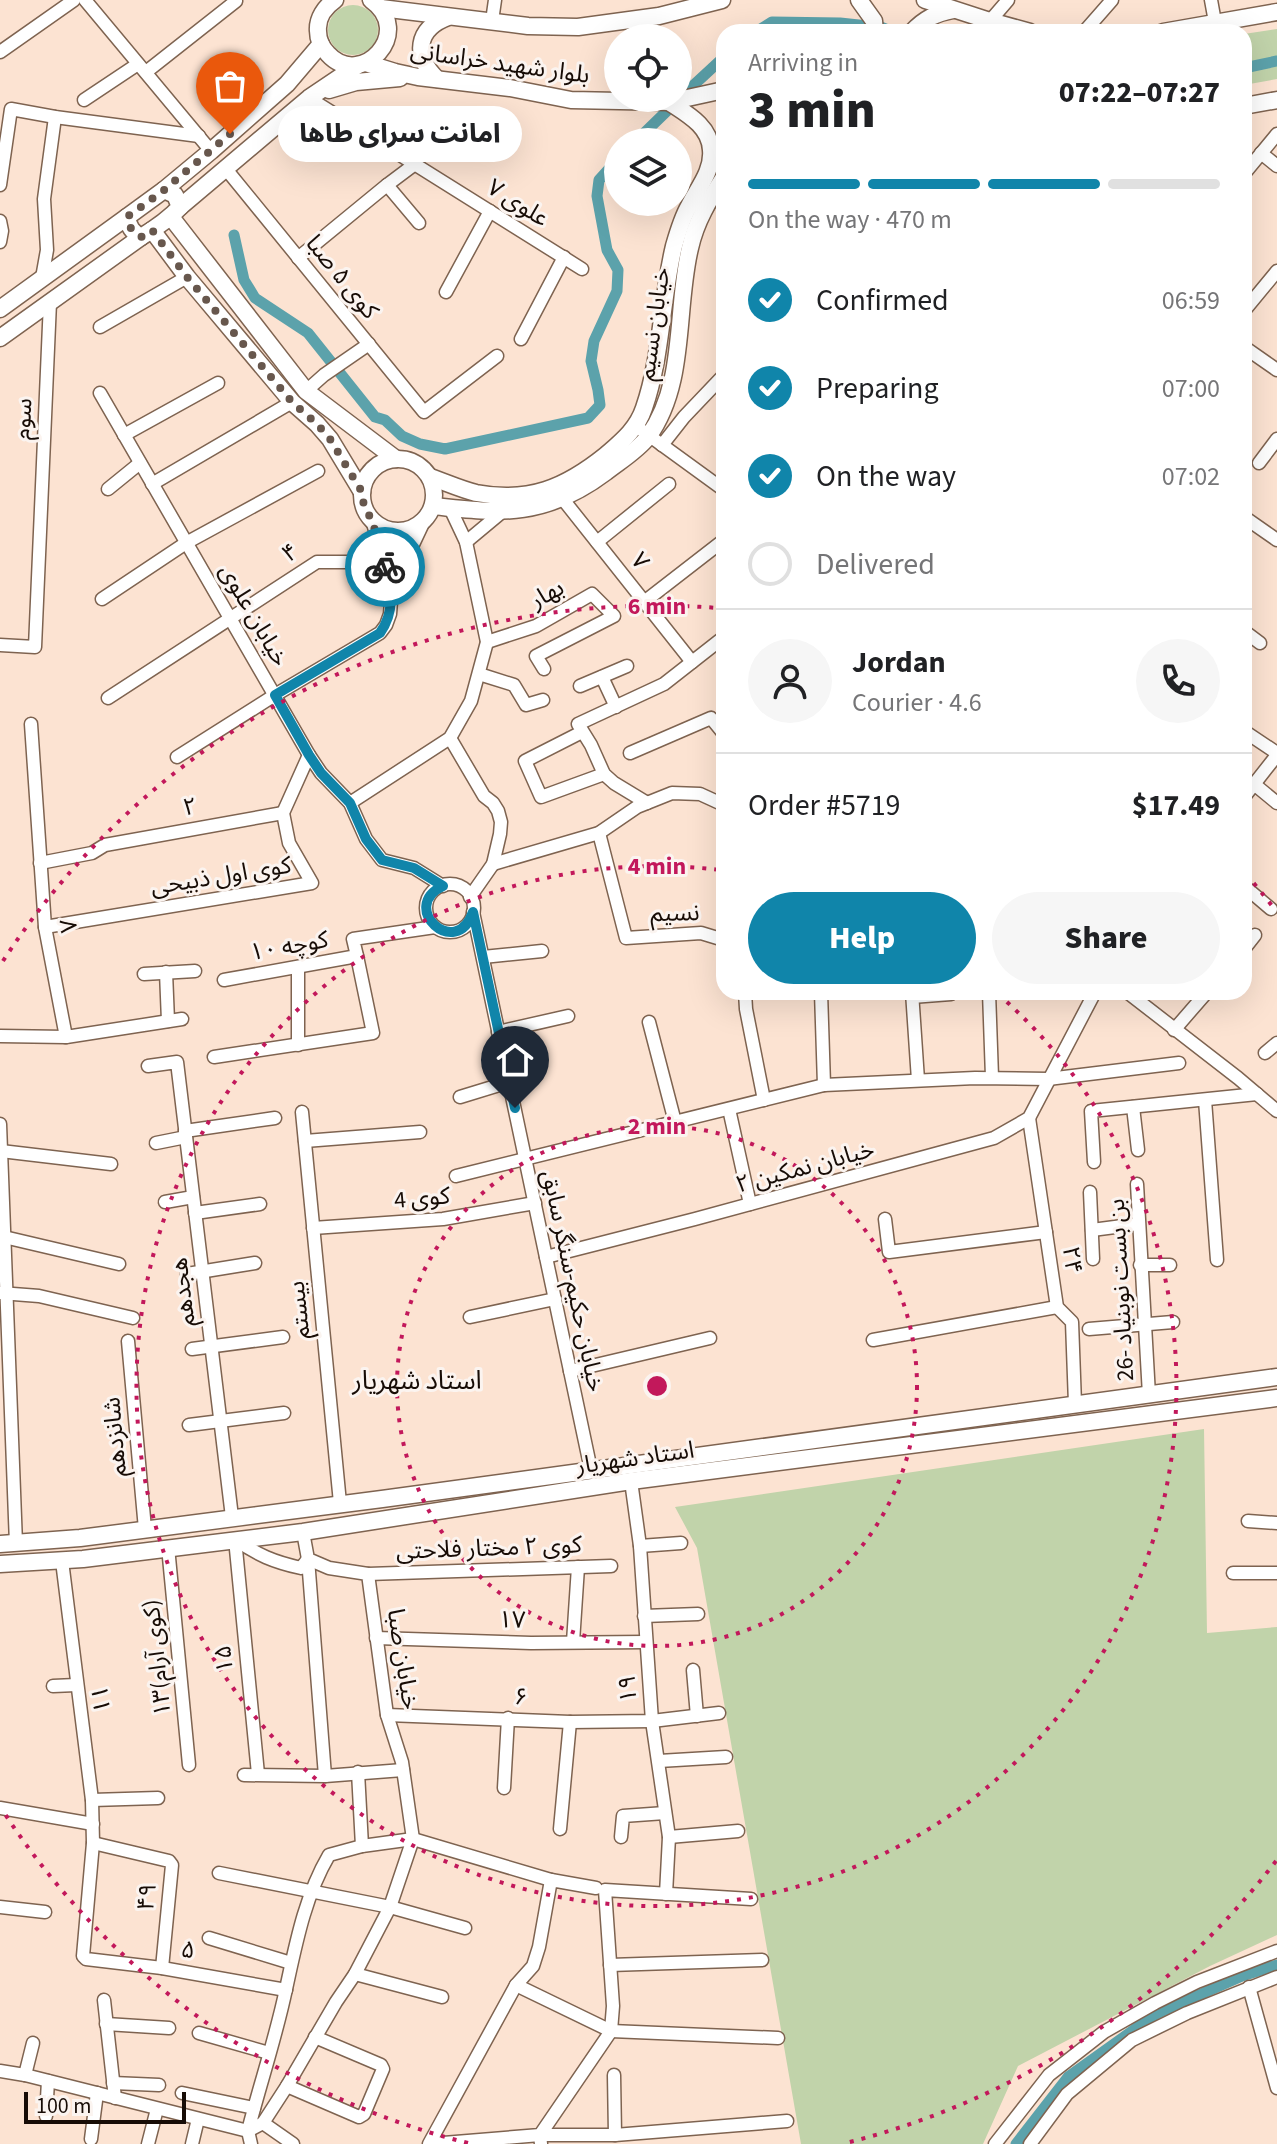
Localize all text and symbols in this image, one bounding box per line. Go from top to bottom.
map controls [604,24,692,216]
button: locate [604,24,692,112]
street label: بلوار شهید خراسانی [408,33,592,93]
text: Arriving in [748,44,858,81]
pin [196,52,264,134]
icon: bag [208,64,252,108]
text: 07:22–07:27 [1059,71,1220,114]
text: 3 min [748,74,876,148]
callout: امانت سرای طاها [278,106,522,162]
text: امانت سرای طاها [299,115,501,152]
button: layers [604,128,692,216]
street label: علوی ۷ [480,170,556,236]
text: On the way · 470 m [748,201,952,238]
street label: کوی ۵ صبا [297,227,388,328]
street label: خیابان نسیم [629,265,679,383]
icon: check [748,278,792,322]
text: Confirmed [816,279,949,322]
text: 06:59 [1162,282,1220,319]
icon: check [748,366,792,410]
text: Preparing [816,367,939,410]
text: 07:00 [1162,370,1220,407]
street label: سوم [4,397,42,441]
icon: check [748,454,792,498]
text: On the way [816,455,956,498]
text: 07:02 [1162,458,1220,495]
courier [345,527,425,607]
street label: ۴ [275,535,305,571]
text: Delivered [816,543,935,586]
icon: bike [363,545,407,589]
street label: ۷ [622,545,658,578]
street label: خیابان علوی [210,557,298,673]
street label: بهار [523,570,571,618]
text: 6 min [628,589,686,624]
button: person [748,639,832,723]
button: phone [1136,639,1220,723]
text: Jordan [852,641,946,684]
text: Courier · 4.6 [852,684,982,721]
text: Order #5719 [748,784,901,827]
text: $17.49 [1132,784,1220,827]
street label: ۲ [180,789,200,825]
street label: کوی اول ذبیحی [148,847,295,904]
text: 4 min [628,849,686,884]
button: Help [748,892,976,984]
button: Share [992,892,1220,984]
street label: نسیم [650,895,700,931]
street label: ۸ [50,917,86,935]
street label: کوچه ۱۰ [247,922,332,970]
pin [481,1026,549,1108]
icon: home [493,1038,537,1082]
text: 2 min [628,1109,686,1144]
street label: خیابان نمکین ۲ [732,1132,878,1202]
street label: خیابان حکیم-سنگر سابق [532,1167,614,1395]
street label: کوی 4 [392,1178,453,1218]
street label: 26- بن بست نوبنیاد [1099,1198,1143,1382]
street label: ۲۴ [1053,1244,1091,1276]
street label: هجدهم [161,1256,205,1328]
street label: بیستم [279,1279,319,1341]
district label: استاد شهریار [351,1362,482,1399]
centre of rings [643,1372,671,1400]
street label: شانزدهم [94,1396,136,1478]
street label: استاد شهریار [572,1432,697,1484]
street label: کوی ۲ مختار فلاحتی [395,1527,584,1569]
street label: ۱۳(کوی آرام) [133,1598,181,1718]
street label: ۱۷ [498,1602,526,1638]
street label: خیابان صبا [378,1606,428,1712]
street label: ۱۵ [205,1644,243,1674]
street label: ۱۹ [610,1674,646,1704]
street label: ۶ [513,1679,529,1715]
street label: ۱۱ [81,1683,119,1715]
street label: ۴۹ [128,1882,166,1912]
street label: ۵ [178,1932,198,1968]
scale bar [24,2088,186,2124]
text: 100 m [36,2090,91,2122]

